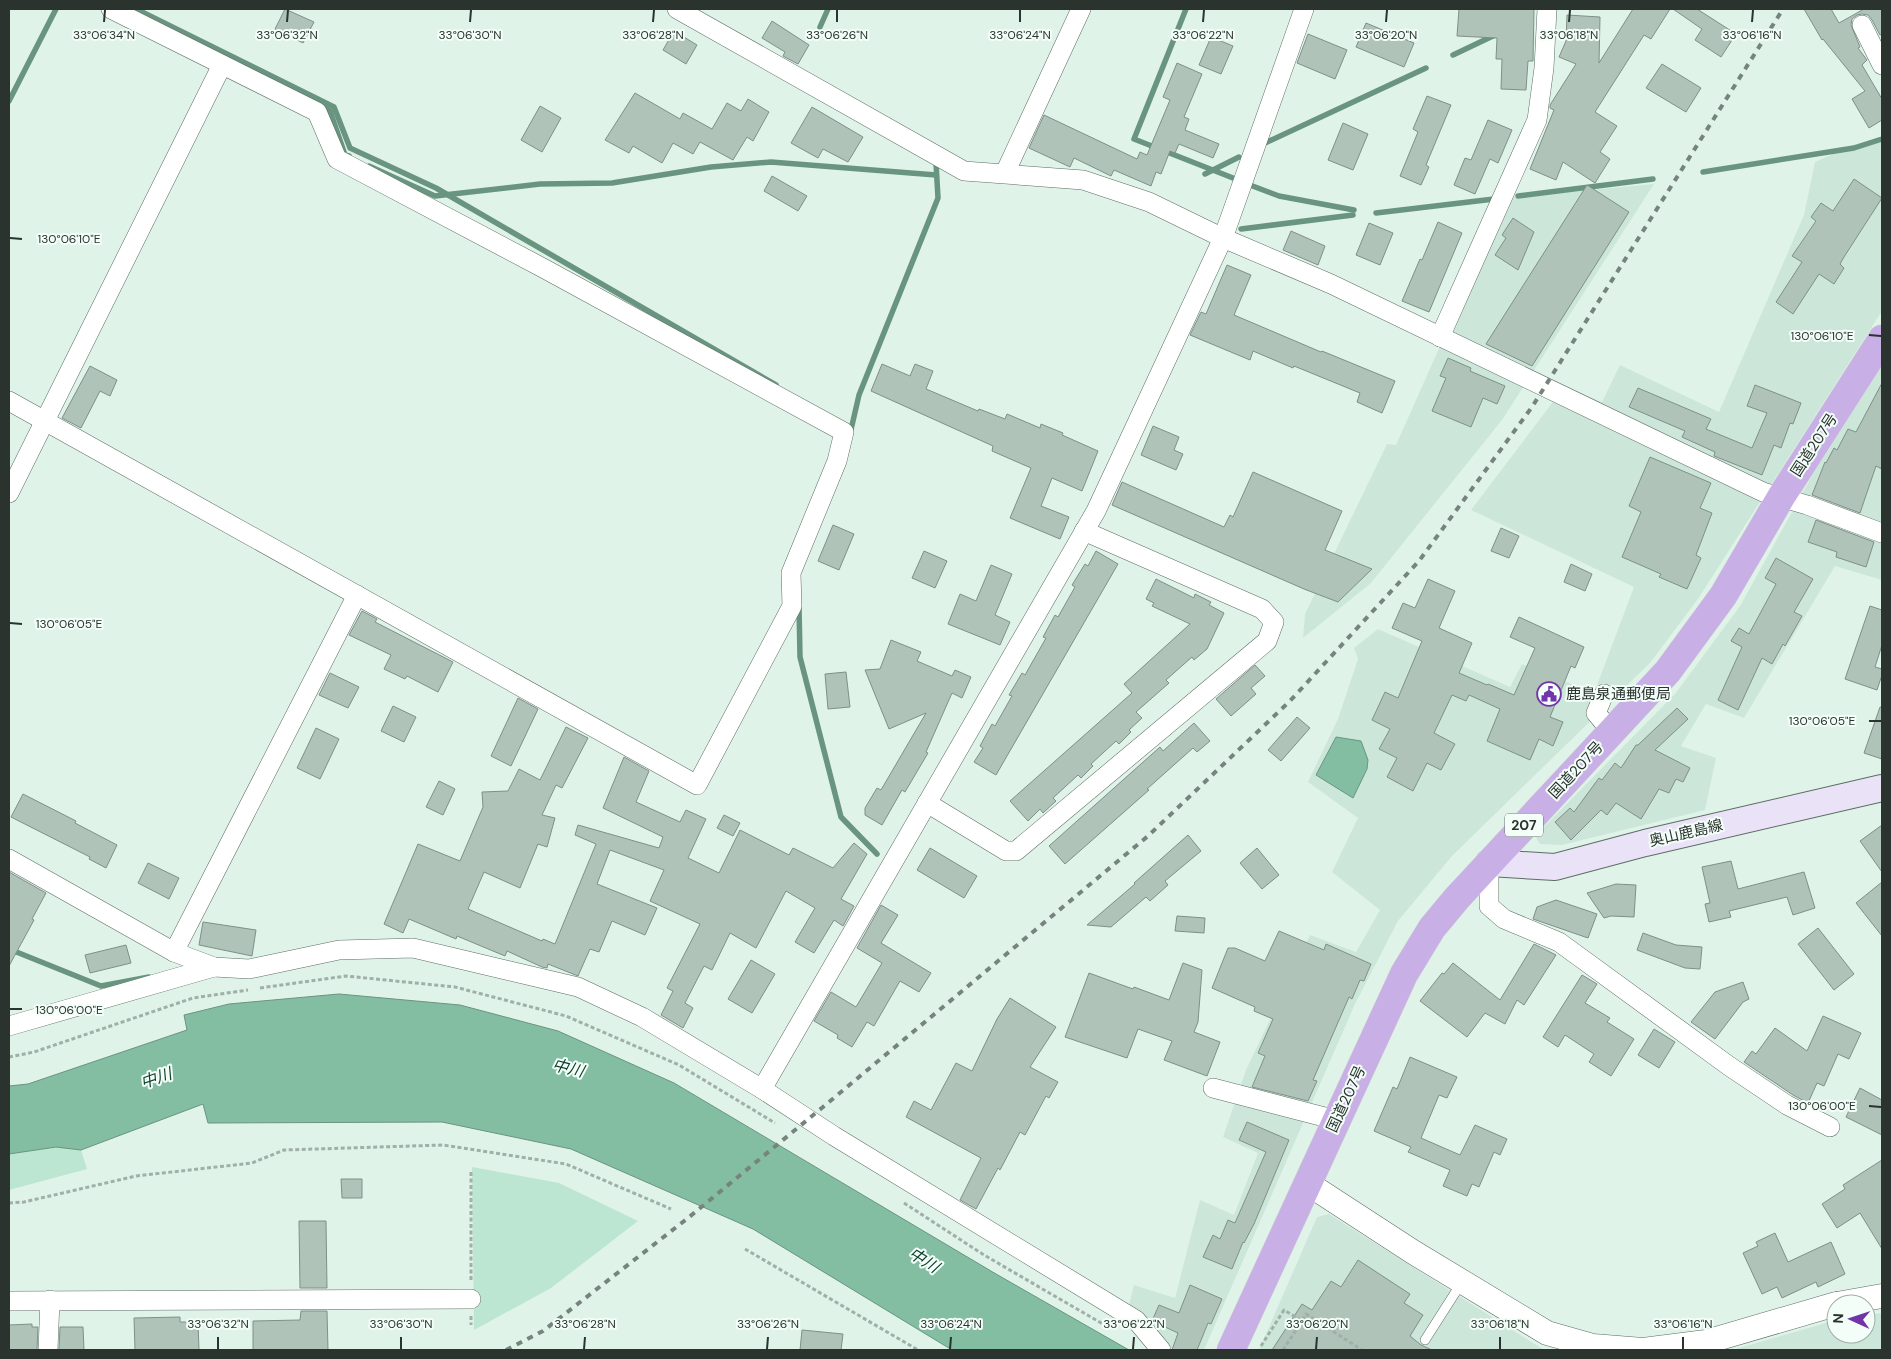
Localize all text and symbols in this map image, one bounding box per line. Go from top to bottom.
text: 33°06'34"N [73,27,135,43]
text: 33°06'32"N [256,27,318,43]
text: 33°06'30"N [438,27,502,43]
text: 33°06'28"N [622,27,684,43]
text: 33°06'26"N [806,27,868,43]
text: 33°06'24"N [989,27,1051,43]
text: 33°06'22"N [1172,27,1234,43]
text: 33°06'20"N [1355,27,1417,43]
text: 33°06'18"N [1540,27,1598,43]
text: 33°06'16"N [1722,27,1782,43]
text: 130°06'10"E [37,231,101,247]
text: 130°06'10"E [1790,328,1854,344]
street label: 国道207号 [1786,410,1842,480]
text: 130°06'05"E [36,616,102,632]
public building icon: 鹿島泉通郵便局 [1536,681,1562,707]
place label: 鹿島泉通郵便局 [1566,684,1671,704]
text: 130°06'05"E [1789,713,1855,729]
street label: 国道207号 [1544,737,1608,803]
road number: 207 [1505,814,1543,836]
street label: 奥山鹿島線 [1647,815,1725,851]
text: 130°06'00"E [35,1002,103,1018]
water label: 中川 [550,1054,588,1083]
water label: 中川 [137,1062,176,1093]
street label: 国道207号 [1322,1062,1370,1136]
text: 130°06'00"E [1788,1098,1856,1114]
water label: 中川 [905,1243,945,1278]
north arrow [1826,1294,1876,1344]
text: N [1829,1313,1847,1324]
text: 33°06'32"N [187,1316,249,1332]
text: 33°06'30"N [369,1316,433,1332]
text: 33°06'28"N [554,1316,616,1332]
text: 33°06'26"N [737,1316,799,1332]
text: 33°06'24"N [920,1316,982,1332]
text: 33°06'22"N [1103,1316,1165,1332]
text: 33°06'20"N [1286,1316,1348,1332]
text: 33°06'18"N [1471,1316,1529,1332]
text: 33°06'16"N [1653,1316,1713,1332]

